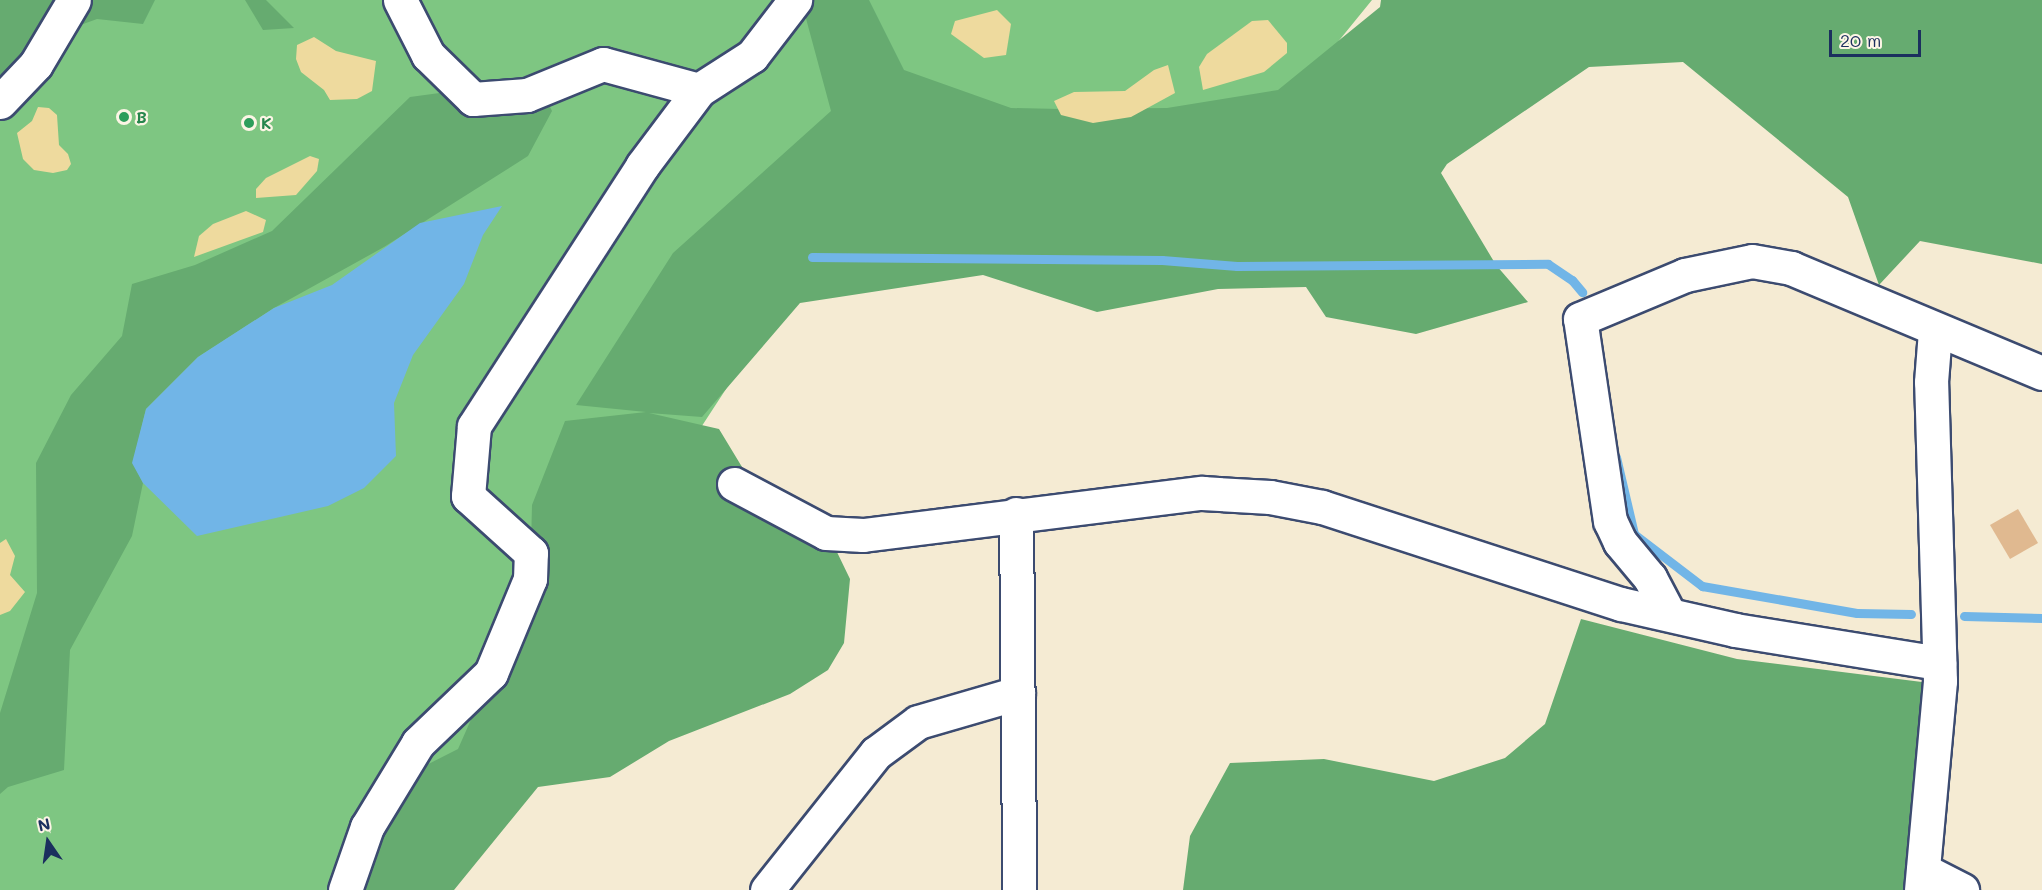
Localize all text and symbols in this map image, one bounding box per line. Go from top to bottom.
scale bar [1832,18,1924,56]
text: 20 m [1840,28,1881,52]
place label: B [136,107,147,127]
marker: B [117,110,131,124]
place label: K [261,113,272,133]
marker: K [242,116,256,130]
north arrow [18,812,78,872]
text: N [36,812,52,836]

